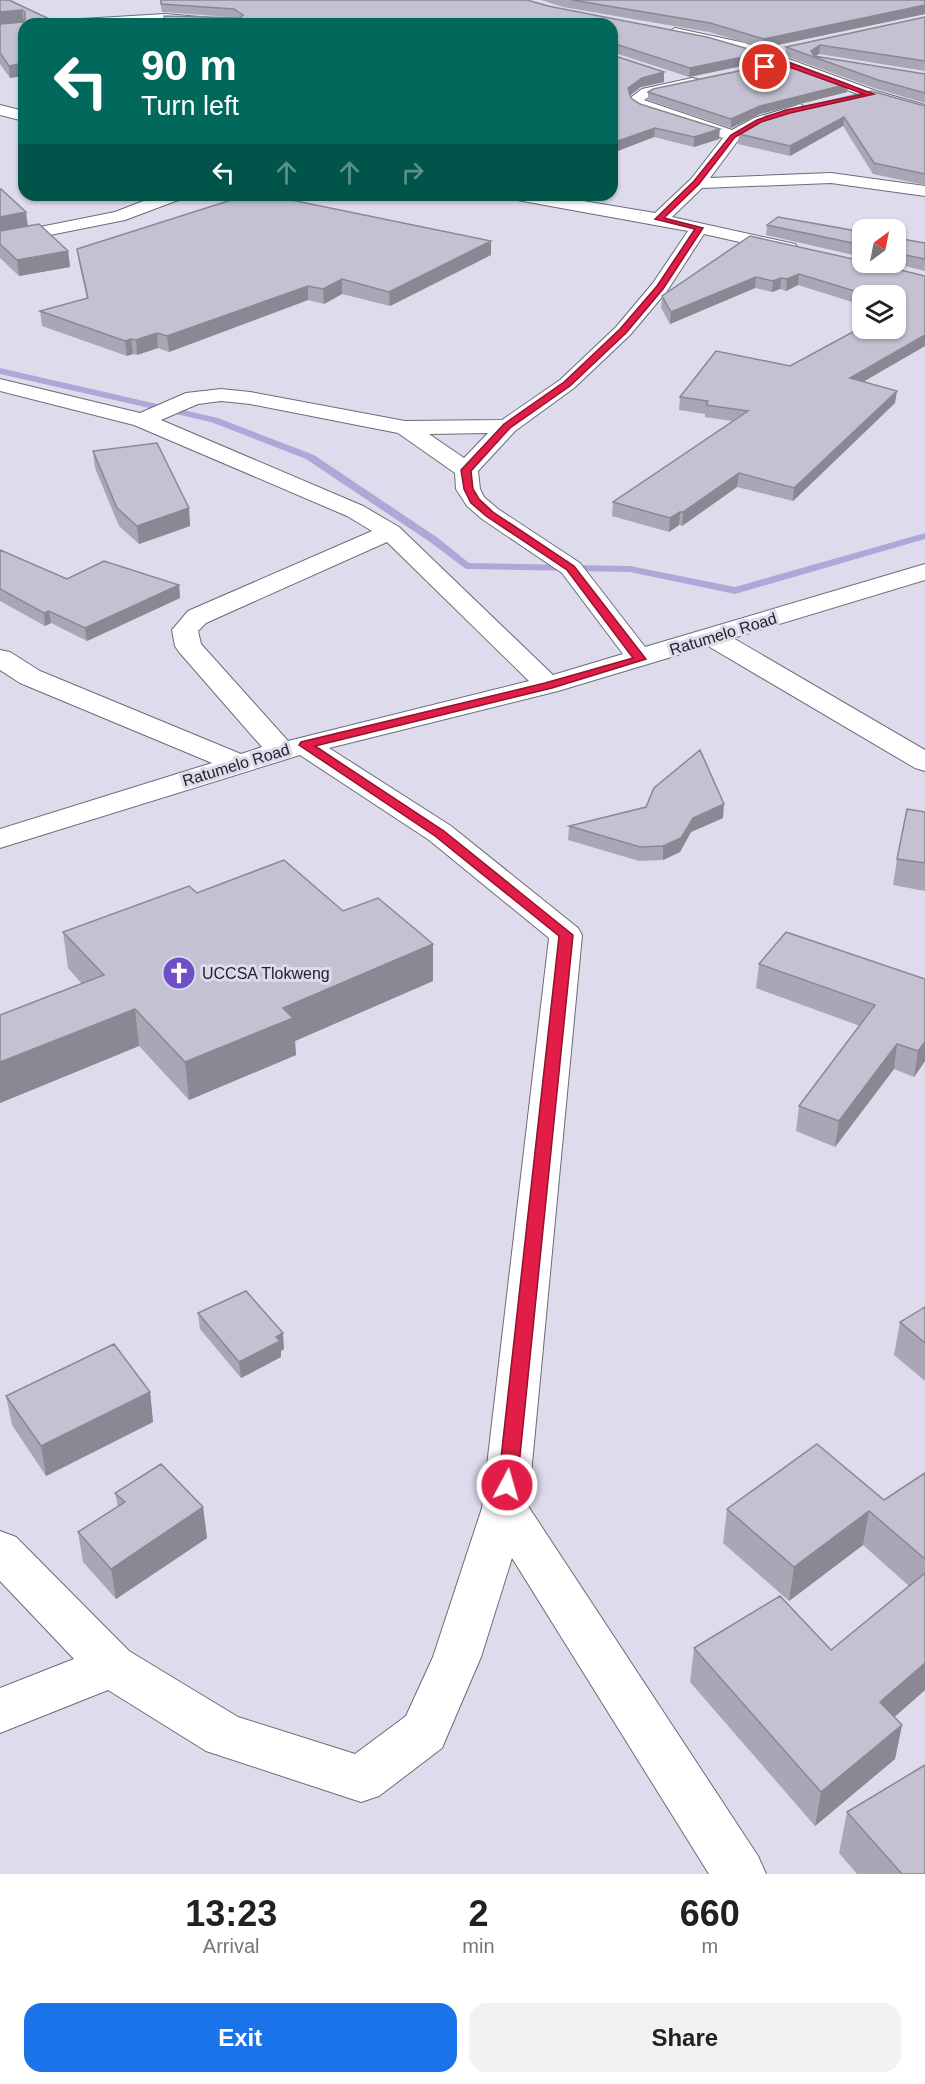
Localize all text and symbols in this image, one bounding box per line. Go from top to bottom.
pin [739,41,790,92]
icon: left [42,42,120,120]
text: 90 m [141,42,237,89]
icon: arrive [748,50,781,83]
text: Turn left [141,91,239,121]
icon: left [207,156,240,189]
icon: ahead [270,156,303,189]
icon: ahead [333,156,366,189]
icon: right [396,156,429,189]
north arrow [852,219,906,273]
map controls [852,219,906,339]
button: layers [852,285,906,339]
street label: Ratumelo Road [667,610,779,658]
street label: Ratumelo Road [180,741,292,789]
church icon: UCCSA Tlokweng [161,955,197,991]
place label: UCCSA Tlokweng [202,965,330,982]
position arrow [475,1453,539,1517]
text: 13:23 [185,1893,277,1934]
text: 2 [468,1893,488,1934]
text: 660 [680,1893,740,1934]
text: Arrival [203,1935,260,1957]
text: min [462,1935,495,1957]
text: m [701,1935,718,1957]
button: Exit [24,2003,457,2072]
button: Share [469,2003,901,2072]

